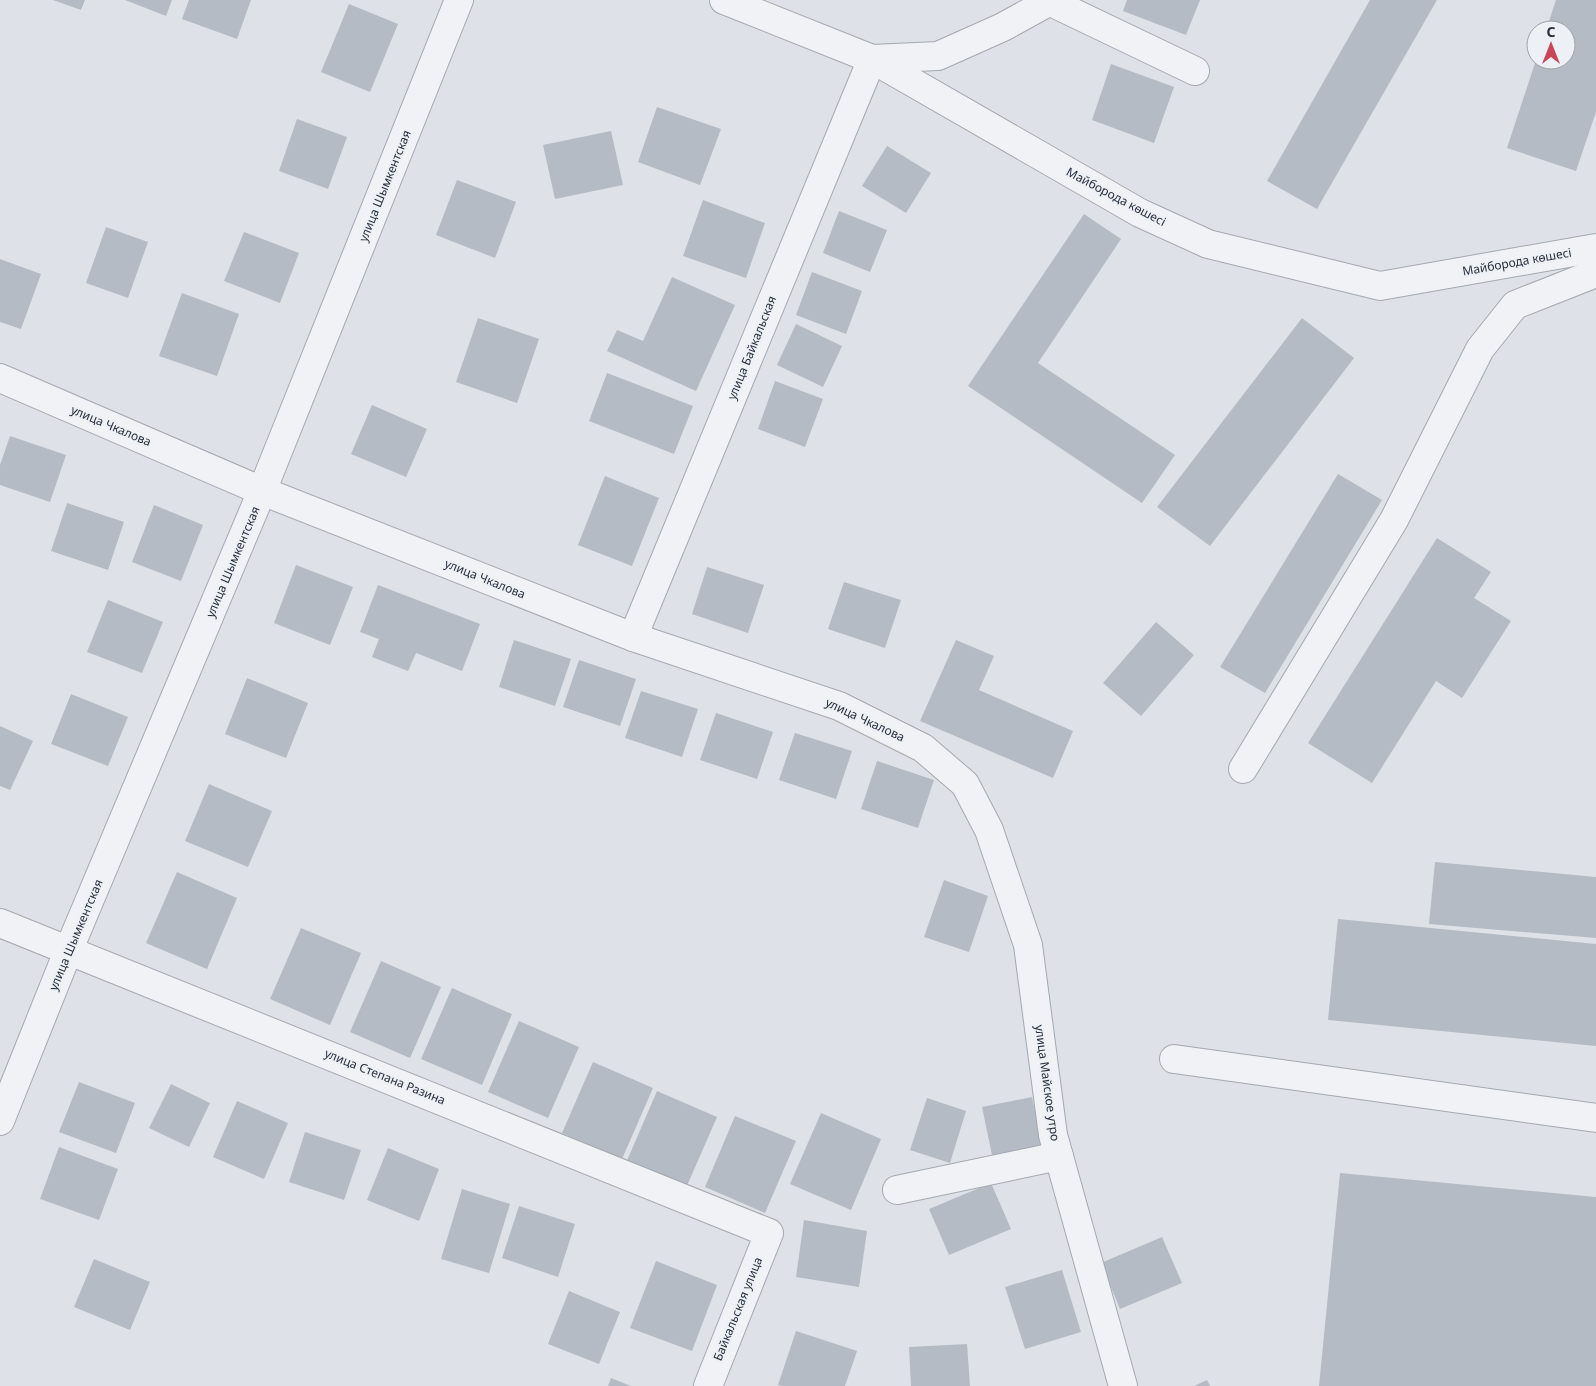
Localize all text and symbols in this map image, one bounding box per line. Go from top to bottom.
north arrow [1526,20,1576,70]
text: С [1546,22,1556,41]
street label: улица Шымкентская [354,127,415,244]
street label: Майборода көшесі [1063,163,1169,230]
street label: Майборода көшесі [1461,244,1573,279]
street label: улица Байкальская [723,293,780,402]
street label: улица Чкалова [68,401,154,450]
street label: улица Шымкентская [201,504,264,620]
street label: улица Чкалова [442,555,528,602]
street label: улица Чкалова [823,694,908,745]
street label: улица Шымкентская [44,877,107,993]
street label: улица Майское утро [1031,1024,1064,1142]
street label: улица Степана Разина [322,1044,448,1109]
street label: Байкальская улица [709,1254,766,1363]

